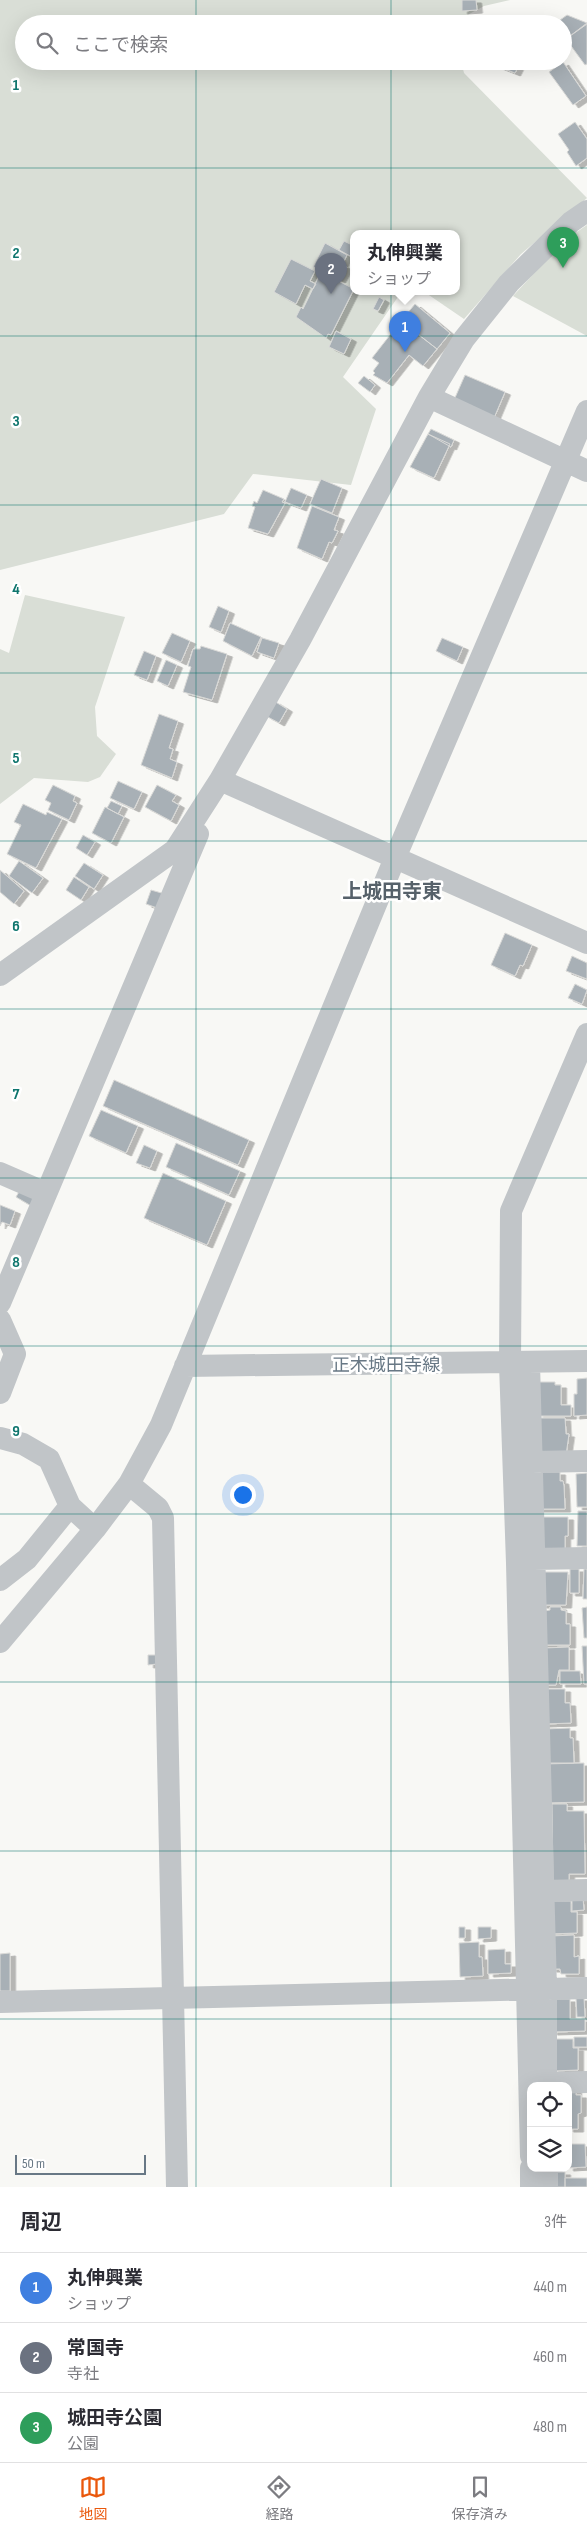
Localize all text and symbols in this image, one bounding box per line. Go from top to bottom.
search box [15,15,572,70]
icon: search [33,29,61,57]
text: ここで検索 [73,34,168,57]
text: 1 [13,76,20,95]
pin: 3 [547,227,579,268]
popup [350,230,460,295]
text: 丸伸興業 [367,242,443,265]
text: 2 [12,244,20,263]
pin: 2 [315,253,347,294]
text: ショップ [367,270,431,289]
pin: 1 [389,311,421,352]
text: 3 [12,412,20,431]
text: 4 [12,580,20,599]
text: 5 [12,749,20,768]
district label: 上城田寺東 [342,880,442,904]
text: 6 [12,917,20,936]
text: 7 [13,1085,20,1104]
text: 8 [12,1253,20,1272]
street label: 正木城田寺線 [332,1355,440,1376]
text: 9 [12,1422,20,1441]
your location [230,1482,256,1508]
map controls [527,2082,572,2172]
button: locate [527,2082,572,2127]
button: layers [527,2127,572,2172]
scale bar [15,2152,146,2175]
text: 50 m [22,2155,45,2172]
text: 周辺 [20,2210,62,2235]
text: 3件 [544,2213,567,2232]
text: 丸伸興業 [67,2267,143,2290]
text: 1 [33,2278,39,2297]
text: 440 m [534,2278,567,2297]
text: ショップ [67,2295,131,2314]
text: 常国寺 [67,2337,124,2360]
text: 2 [32,2348,40,2367]
text: 460 m [533,2348,567,2367]
text: 寺社 [67,2365,99,2384]
text: 城田寺公園 [67,2407,162,2430]
text: 3 [32,2418,40,2437]
text: 480 m [533,2418,567,2437]
text: 公園 [67,2435,99,2454]
tab: 地図 [79,2473,107,2523]
tab: 経路 [265,2473,293,2523]
tab: 保存済み [452,2473,508,2523]

